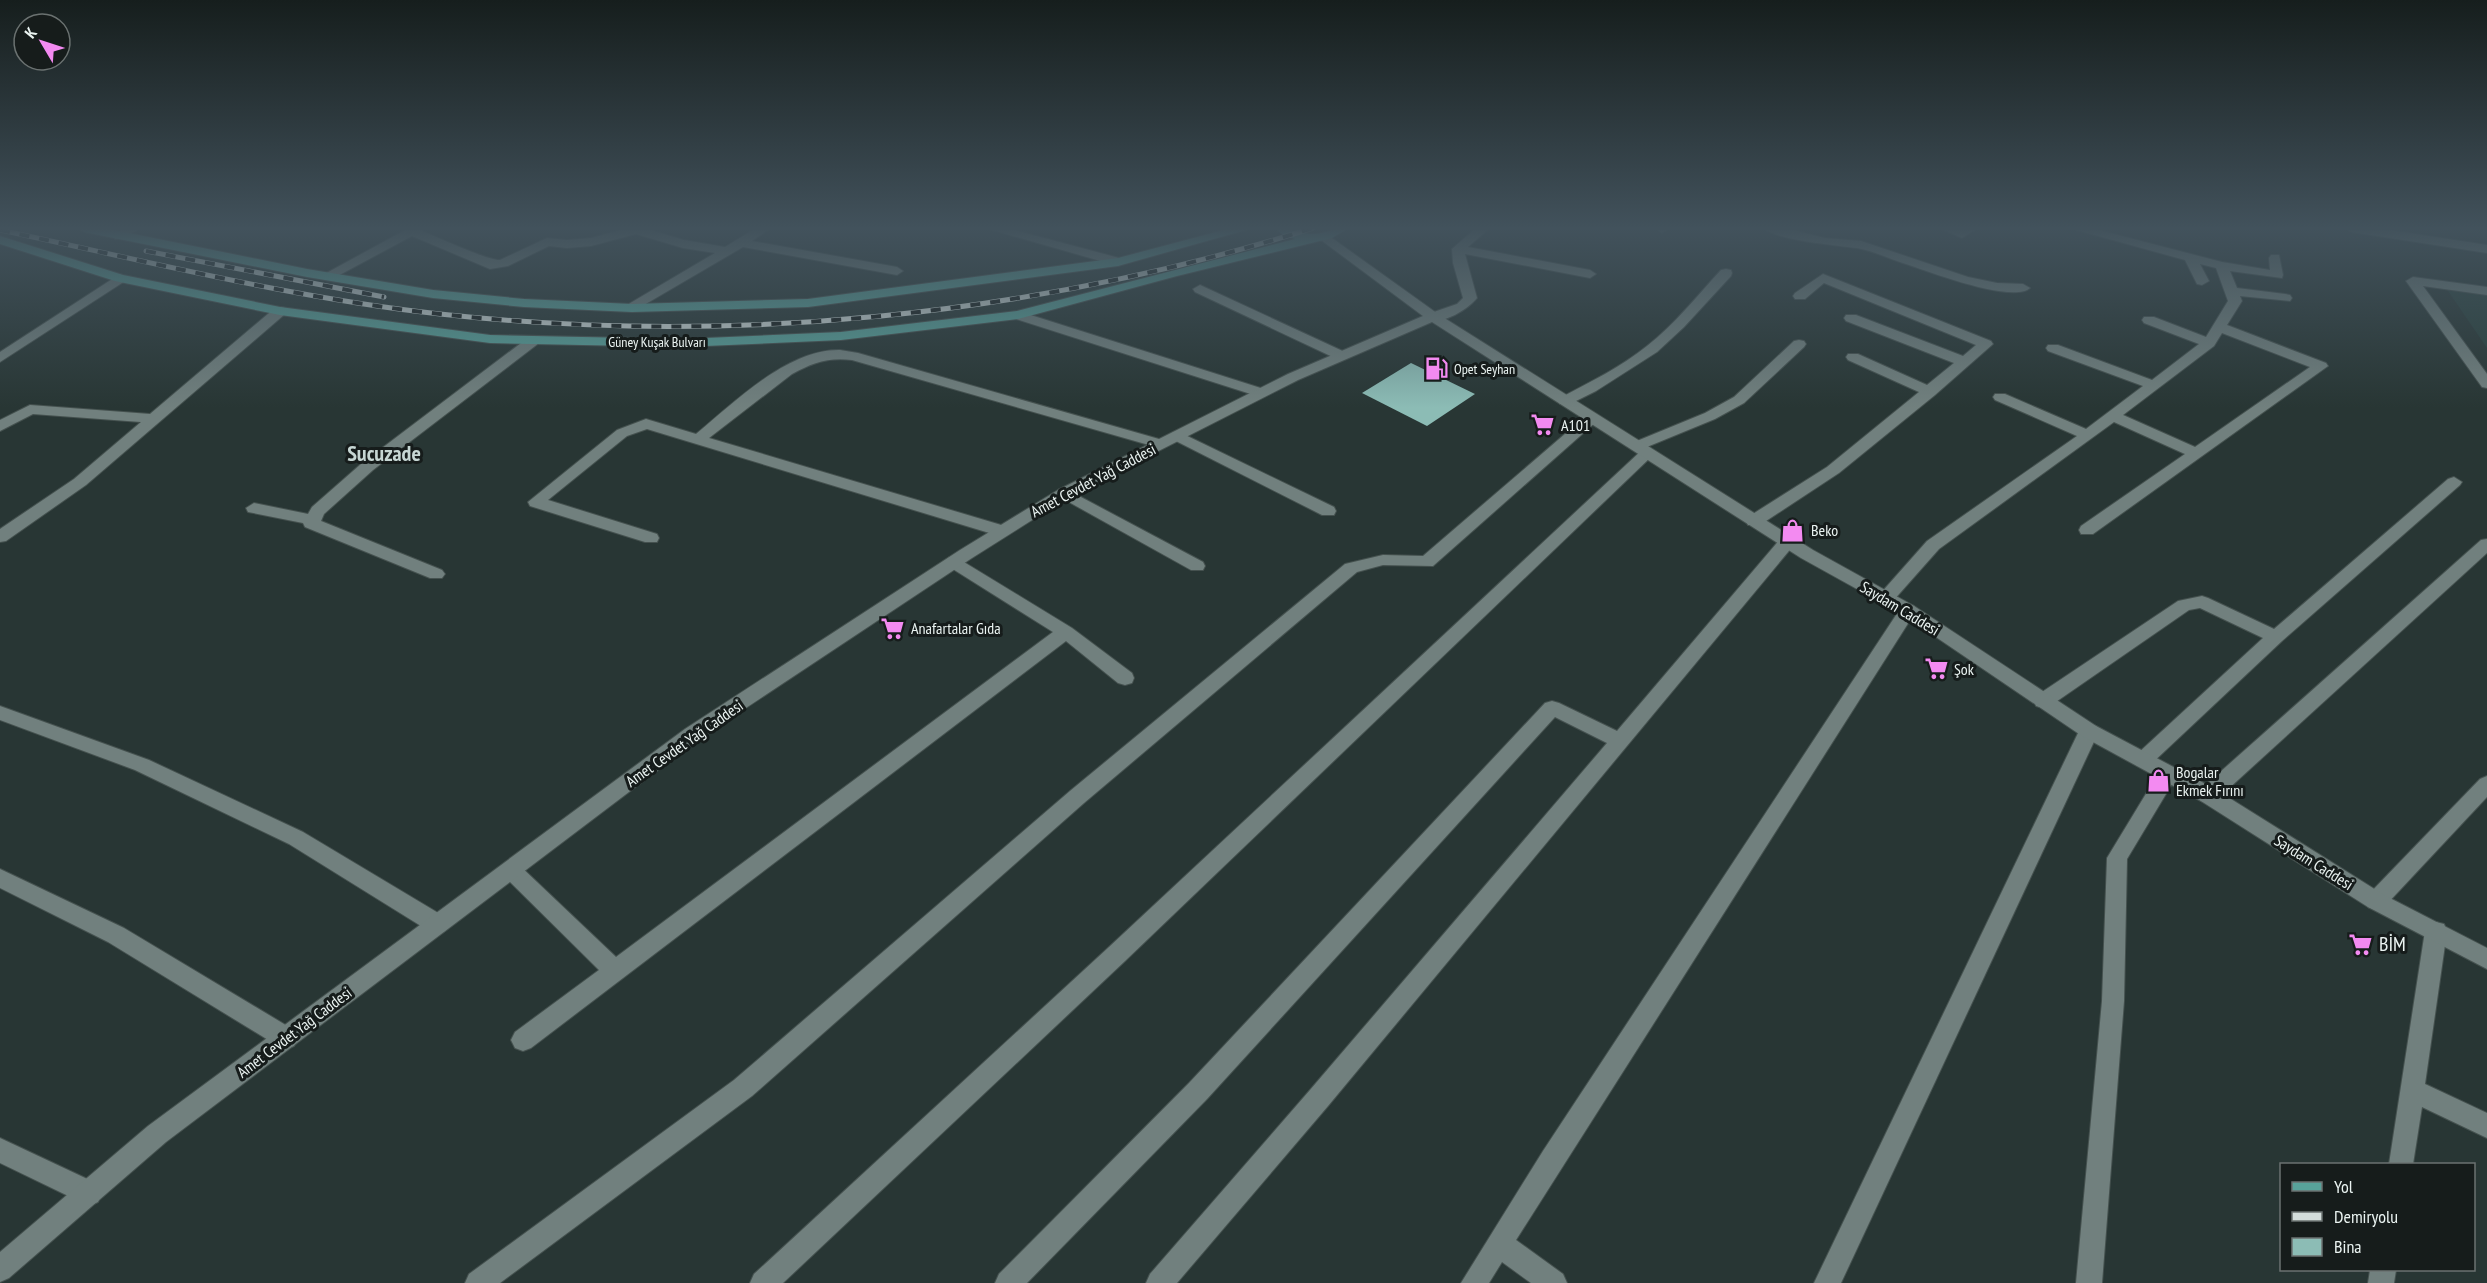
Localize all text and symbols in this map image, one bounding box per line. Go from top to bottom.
north arrow [12,12,72,72]
text: K [20,23,41,42]
street label: Güney Kuşak Bulvarı [608,333,706,351]
fuel station icon: Opet Seyhan [1423,356,1449,382]
place label: Opet Seyhan [1454,360,1515,378]
supermarket icon: A101 [1530,412,1556,438]
place label: A101 [1561,415,1590,435]
district label: Sucuzade [347,439,421,467]
street label: Amet Cevdet Yağ Caddesi [1027,439,1159,521]
shop icon: Beko [1780,517,1806,543]
place label: Beko [1811,520,1838,540]
street label: Saydam Caddesi [1857,576,1943,640]
supermarket icon: Anafartalar Gıda [880,615,906,641]
place label: Anafartalar Gıda [911,618,1001,638]
supermarket icon: Şok [1923,656,1949,682]
place label: Şok [1954,659,1975,679]
street label: Amet Cevdet Yağ Caddesi [621,695,747,791]
place label: Bogalar Ekmek Fırını [2176,762,2244,800]
shop icon: Bogalar Ekmek Fırını [2145,768,2171,794]
street label: Saydam Caddesi [2271,830,2357,894]
supermarket icon: BİM [2348,931,2374,957]
place label: BİM [2379,931,2406,957]
street label: Amet Cevdet Yağ Caddesi [233,982,355,1082]
legend [2280,1163,2475,1271]
text: Yol [2334,1175,2354,1198]
text: Demiryolu [2334,1205,2398,1228]
text: Bina [2334,1235,2362,1258]

